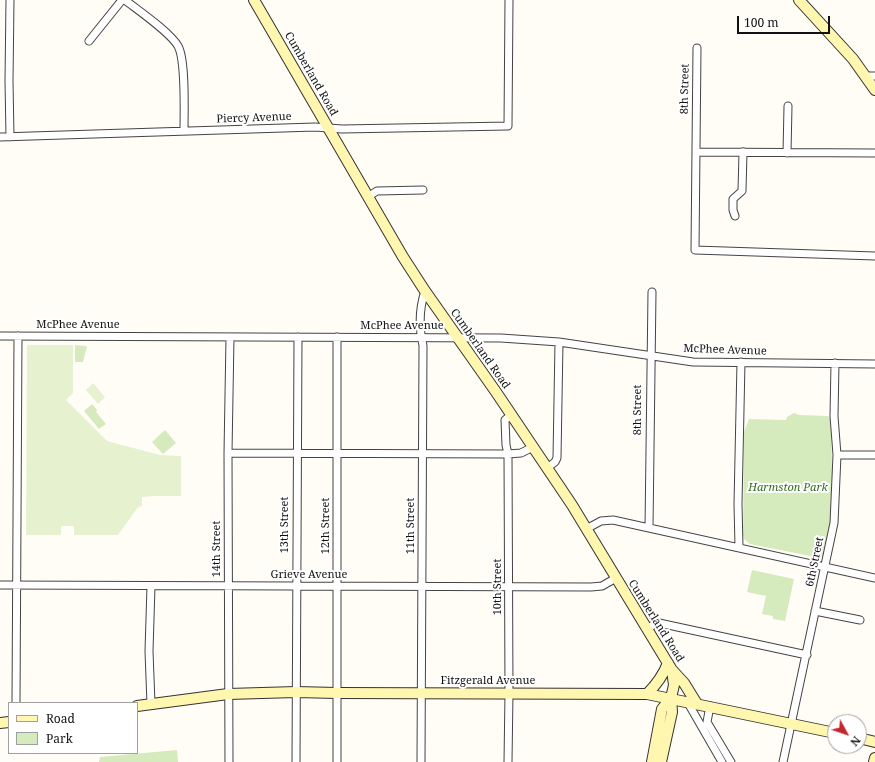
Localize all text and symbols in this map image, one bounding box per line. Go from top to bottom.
scale bar [739,8,832,34]
text: 100 m [744,14,779,31]
street label: Cumberland Road [282,30,340,118]
street label: 8th Street [678,64,692,114]
street label: Piercy Avenue [216,110,292,126]
street label: Cumberland Road [447,306,513,392]
street label: McPhee Avenue [36,318,120,332]
street label: McPhee Avenue [360,319,444,333]
street label: McPhee Avenue [683,342,767,358]
street label: 8th Street [631,385,645,435]
park label: Harmston Park [748,481,828,495]
street label: 13th Street [278,497,292,553]
street label: 12th Street [319,498,333,554]
street label: 11th Street [404,498,418,554]
street label: 14th Street [210,521,224,577]
street label: 6th Street [803,536,827,588]
street label: 10th Street [491,559,505,615]
street label: Grieve Avenue [271,568,347,582]
street label: Cumberland Road [625,577,687,665]
street label: Fitzgerald Avenue [441,674,535,688]
legend [8,702,138,754]
text: Road [46,710,75,727]
north arrow [827,714,867,754]
text: Park [46,730,73,747]
text: N [847,733,864,750]

